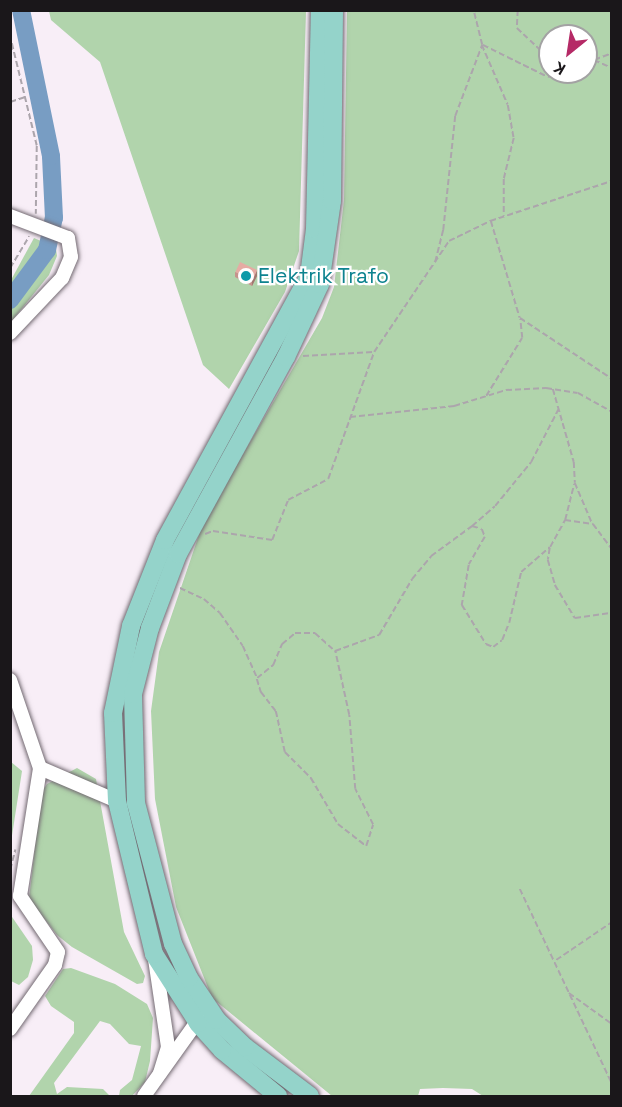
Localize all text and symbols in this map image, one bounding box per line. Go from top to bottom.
north arrow [538,24,598,84]
text: K [550,57,569,80]
place label: Elektrik Trafo [258,263,390,289]
marker: Elektrik Trafo [239,269,253,283]

